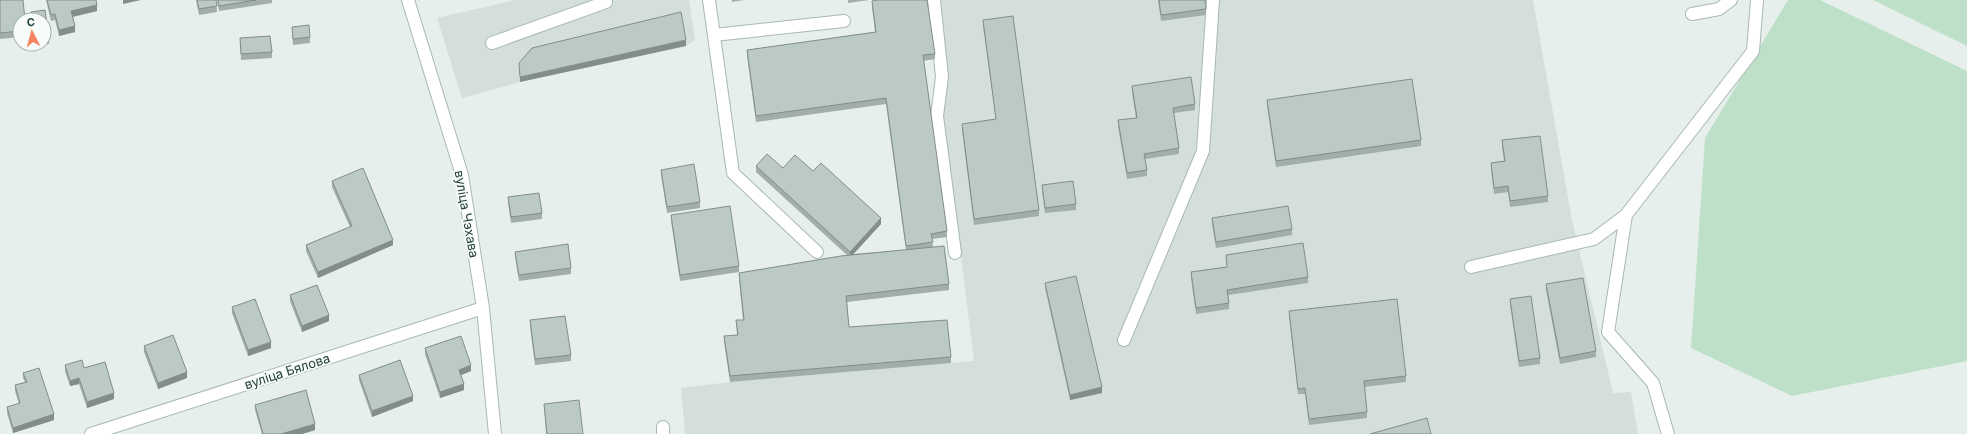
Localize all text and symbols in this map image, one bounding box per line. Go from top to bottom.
north arrow [12,12,52,52]
text: С [26,15,36,29]
street label: вуліца Чэхава [451,169,483,259]
street label: вуліца Бялова [242,350,332,392]

